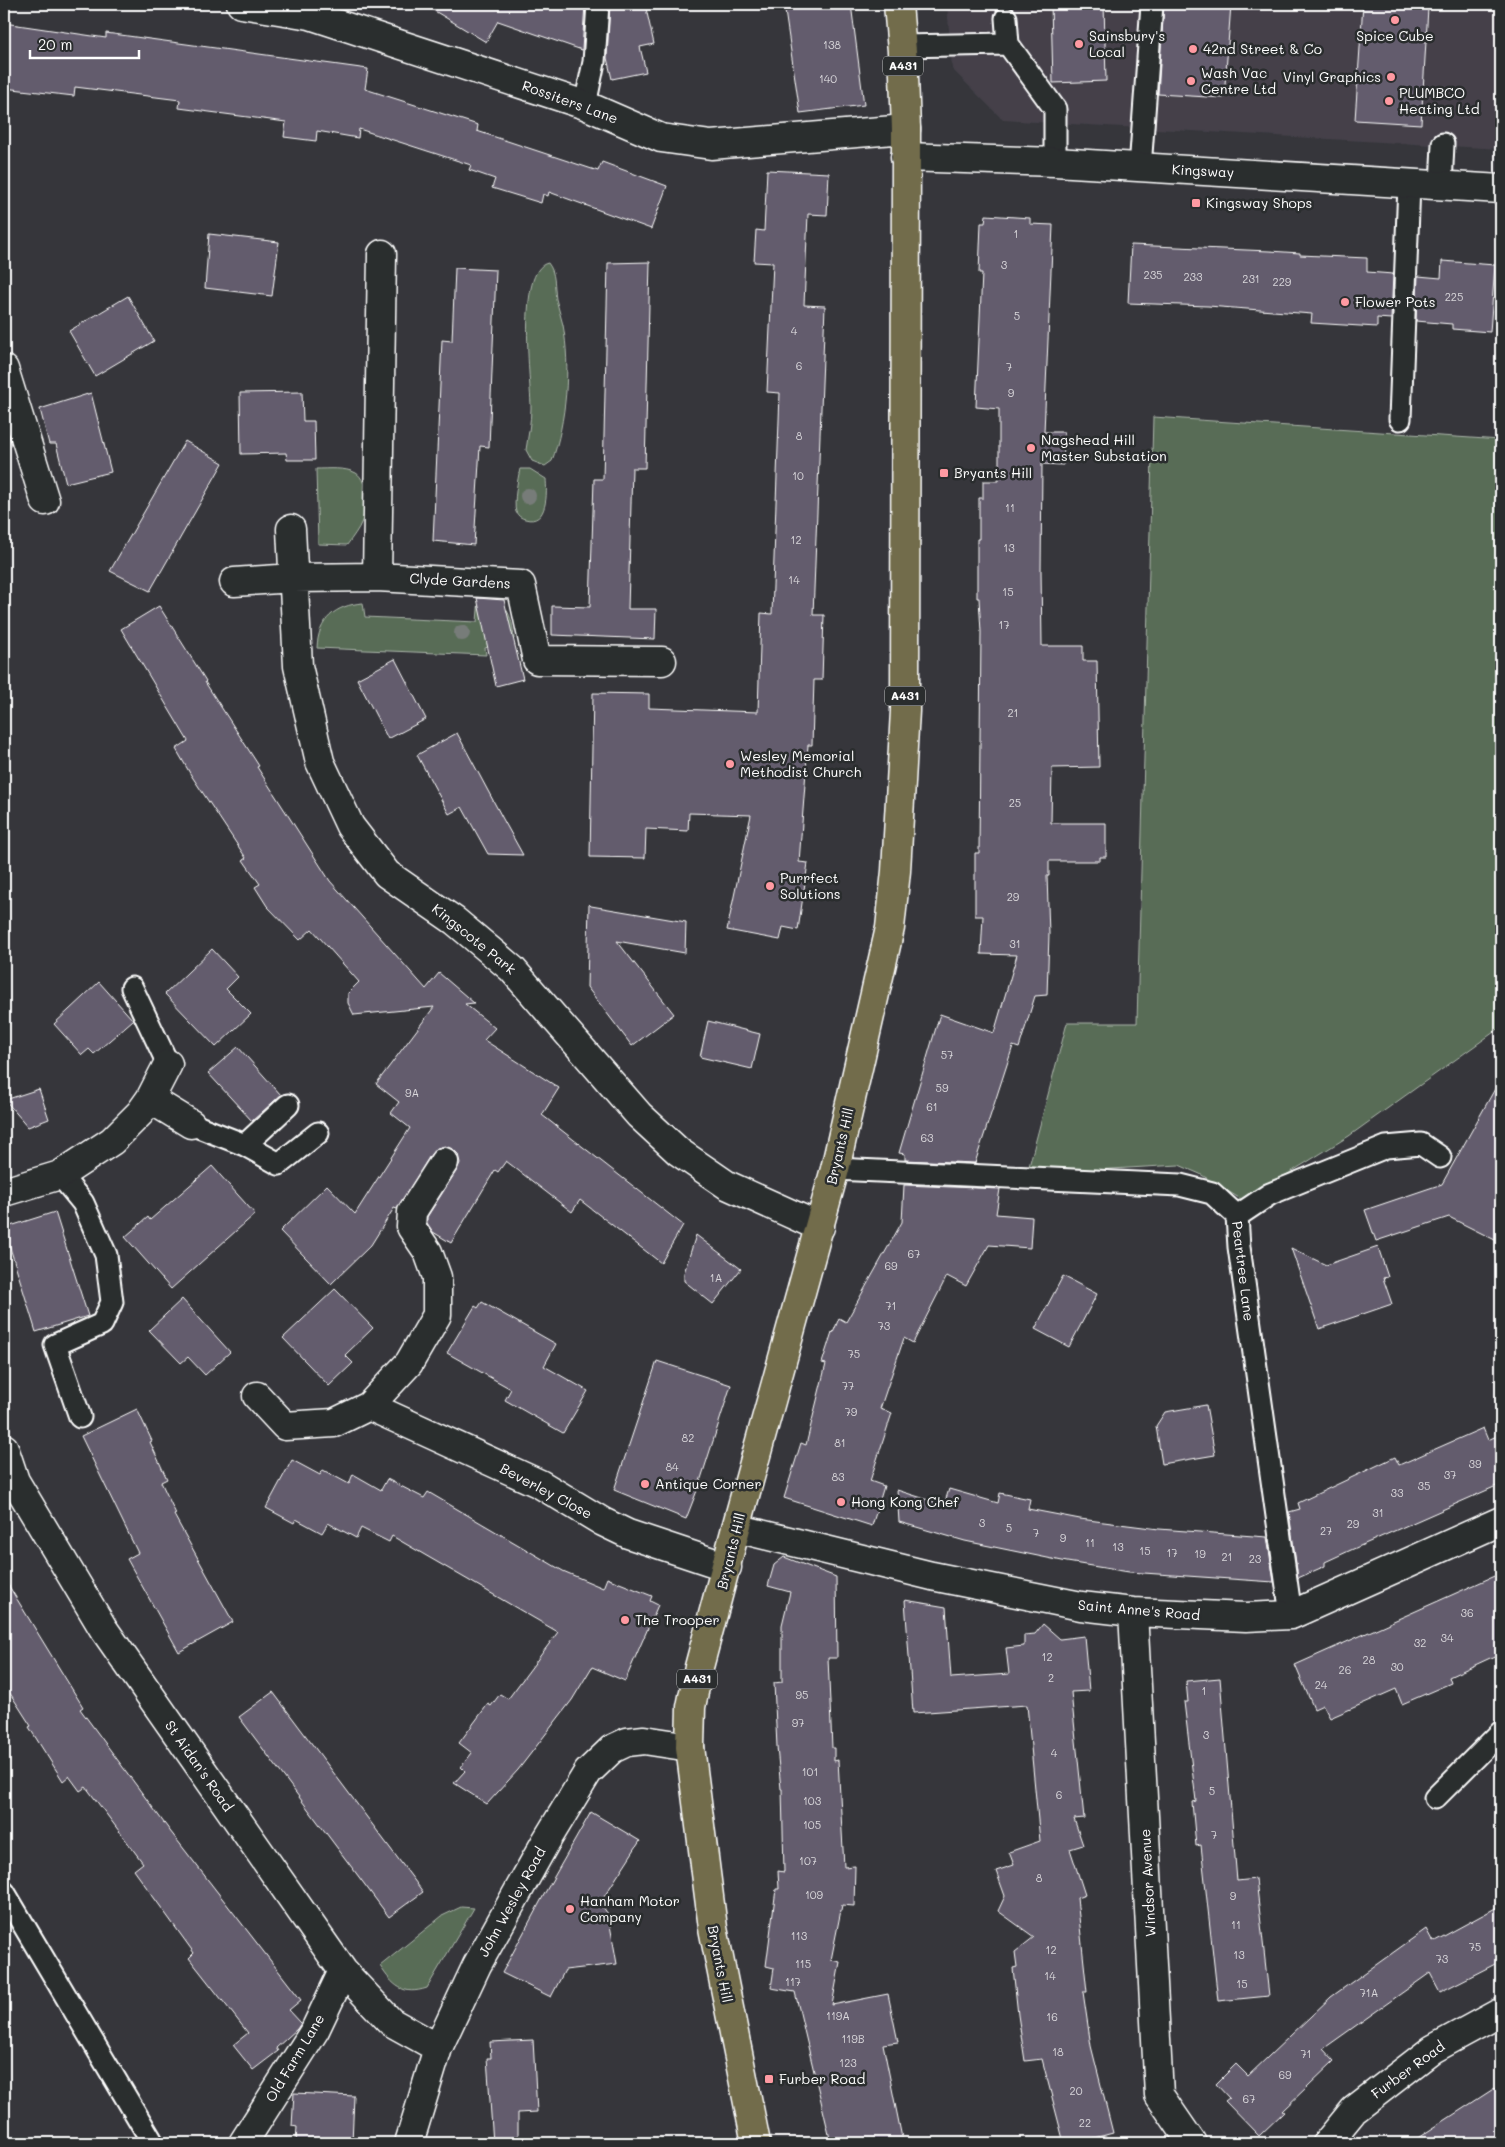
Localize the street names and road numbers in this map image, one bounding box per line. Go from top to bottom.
road number: A431 [883,56,923,76]
street label: Rossiters Lane [520,75,621,128]
street label: Kingsway [1171,159,1235,182]
street label: Clyde Gardens [409,568,511,593]
road number: A431 [885,686,925,706]
street label: Kingscote Park [428,899,520,978]
street label: Bryants Hill [821,1106,858,1186]
street label: Peartree Lane [1228,1220,1259,1322]
street label: Beverley Close [497,1458,596,1523]
street label: Bryants Hill [712,1511,749,1591]
street label: Saint Anne's Road [1077,1595,1201,1624]
road number: A431 [677,1670,717,1688]
street label: St Aidan's Road [161,1716,238,1815]
street label: Windsor Avenue [1135,1828,1160,1938]
street label: John Wesley Road [474,1843,550,1960]
street label: Bryants Hill [704,1924,737,2004]
street label: Old Farm Lane [261,2010,328,2105]
street label: Furber Road [1367,2036,1448,2103]

